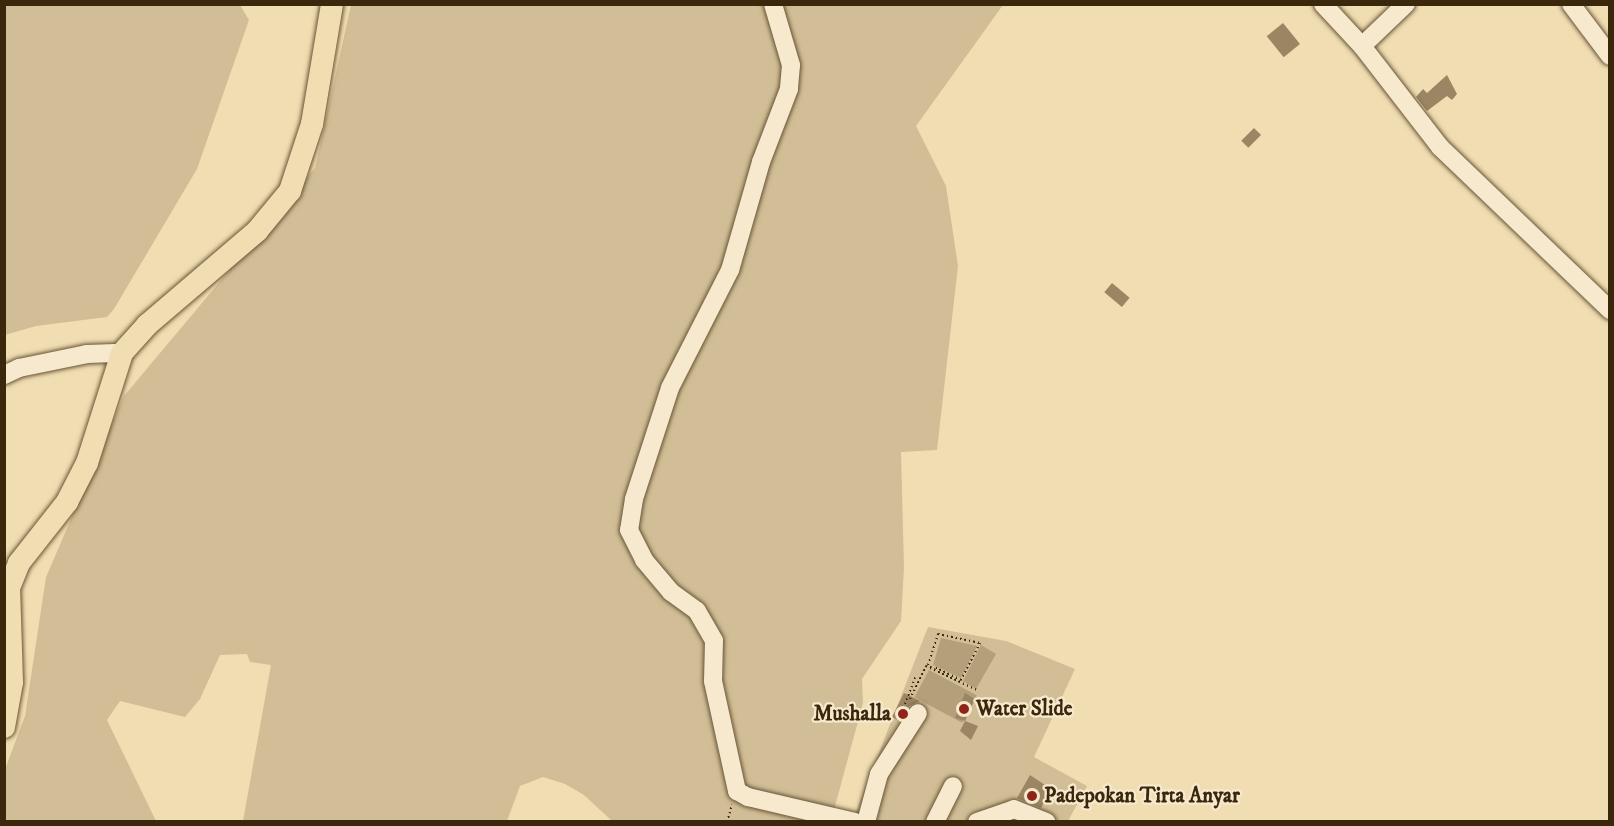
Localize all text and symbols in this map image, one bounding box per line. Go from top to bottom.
place label: Water Slide [976,696,1073,722]
place label: Mushalla [814,701,891,727]
marker: Water Slide [957,702,971,716]
marker: Mushalla [896,707,910,721]
place label: Padepokan Tirta Anyar [1044,783,1240,809]
marker: Padepokan Tirta Anyar [1025,789,1039,803]

